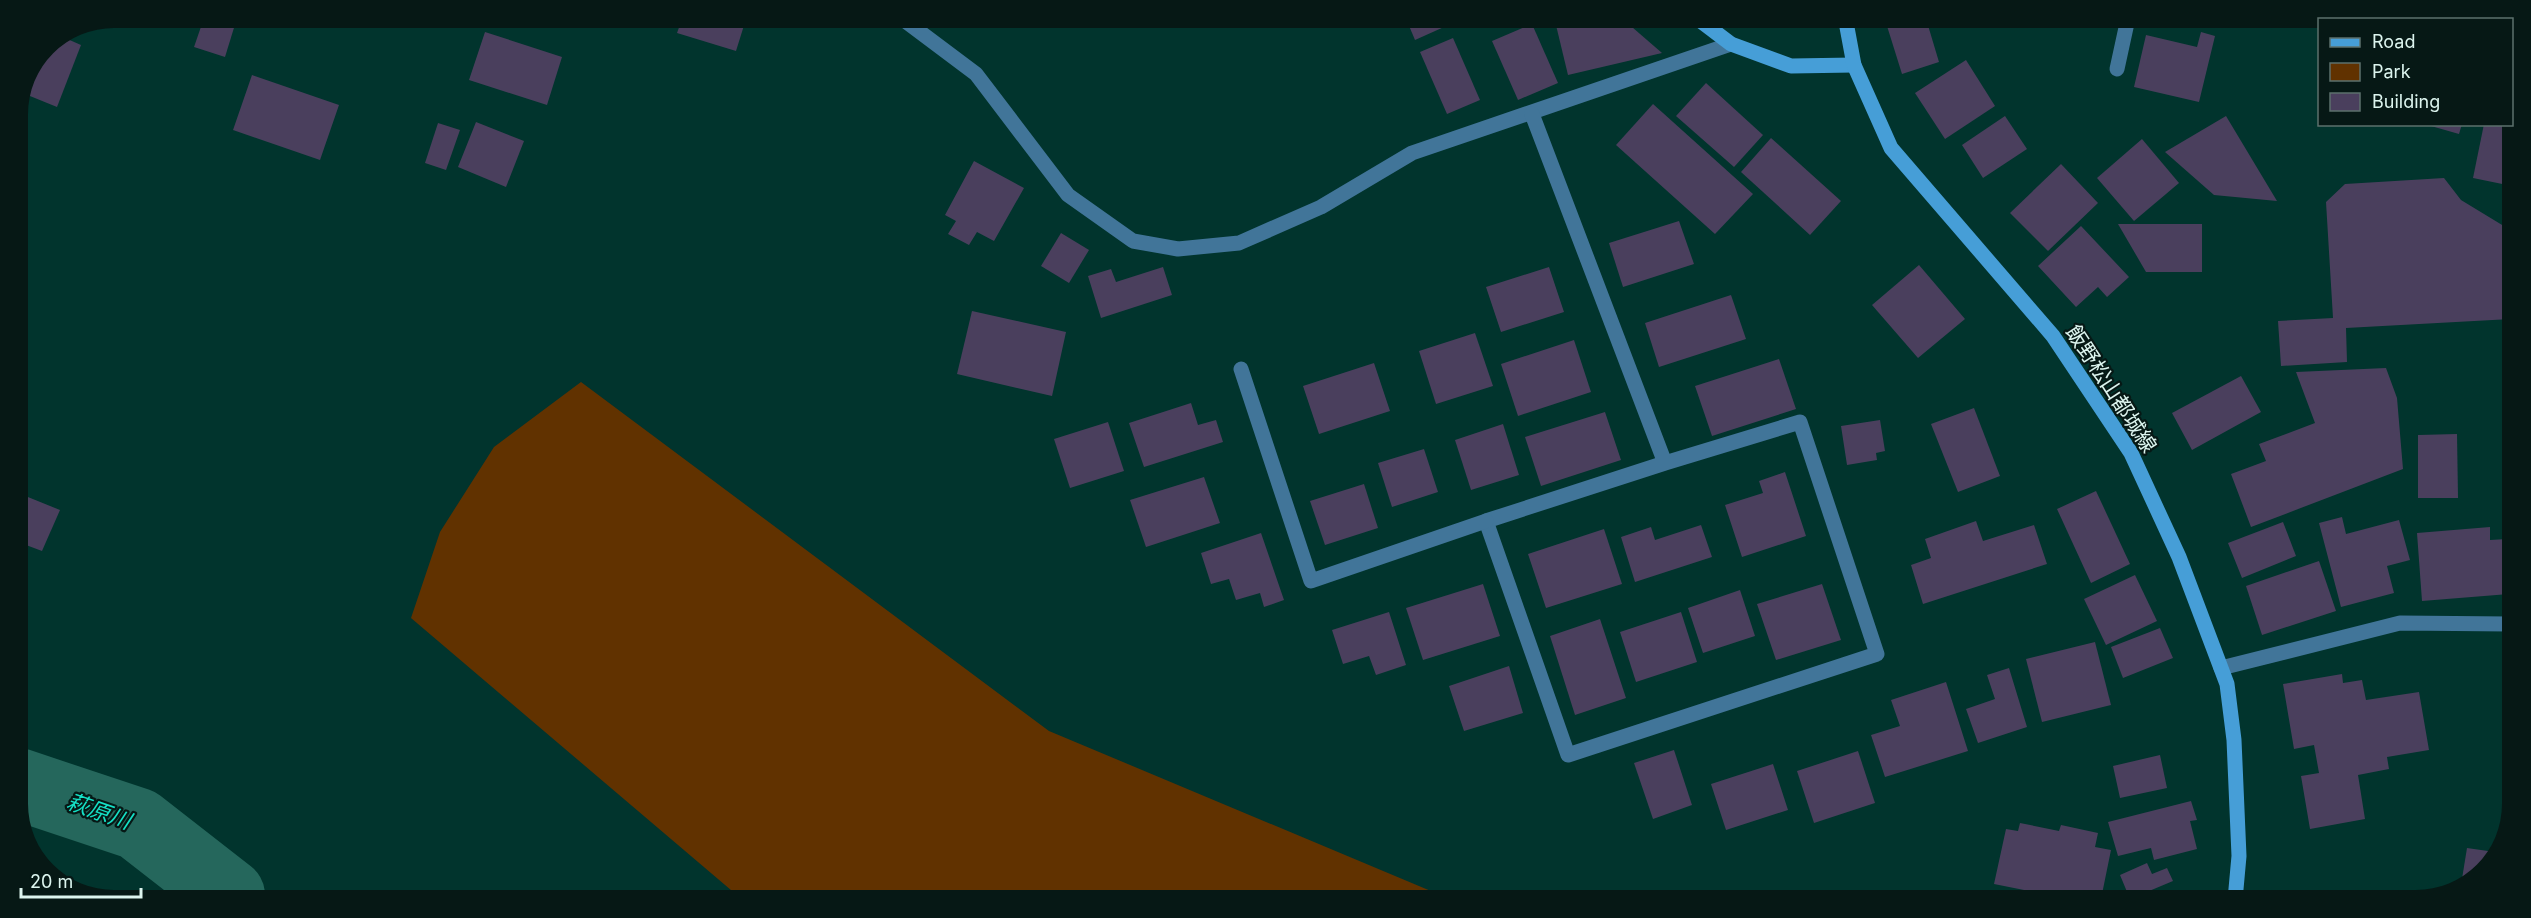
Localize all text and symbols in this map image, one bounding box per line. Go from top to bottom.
legend [2318,18,2513,126]
text: Road [2372,31,2415,52]
text: Park [2372,61,2411,82]
text: Building [2372,91,2440,112]
street label: 飯野松山都城線 [2061,320,2162,457]
water label: 萩原川 [64,788,136,835]
scale bar [21,861,141,899]
text: 20 m [30,871,73,892]

